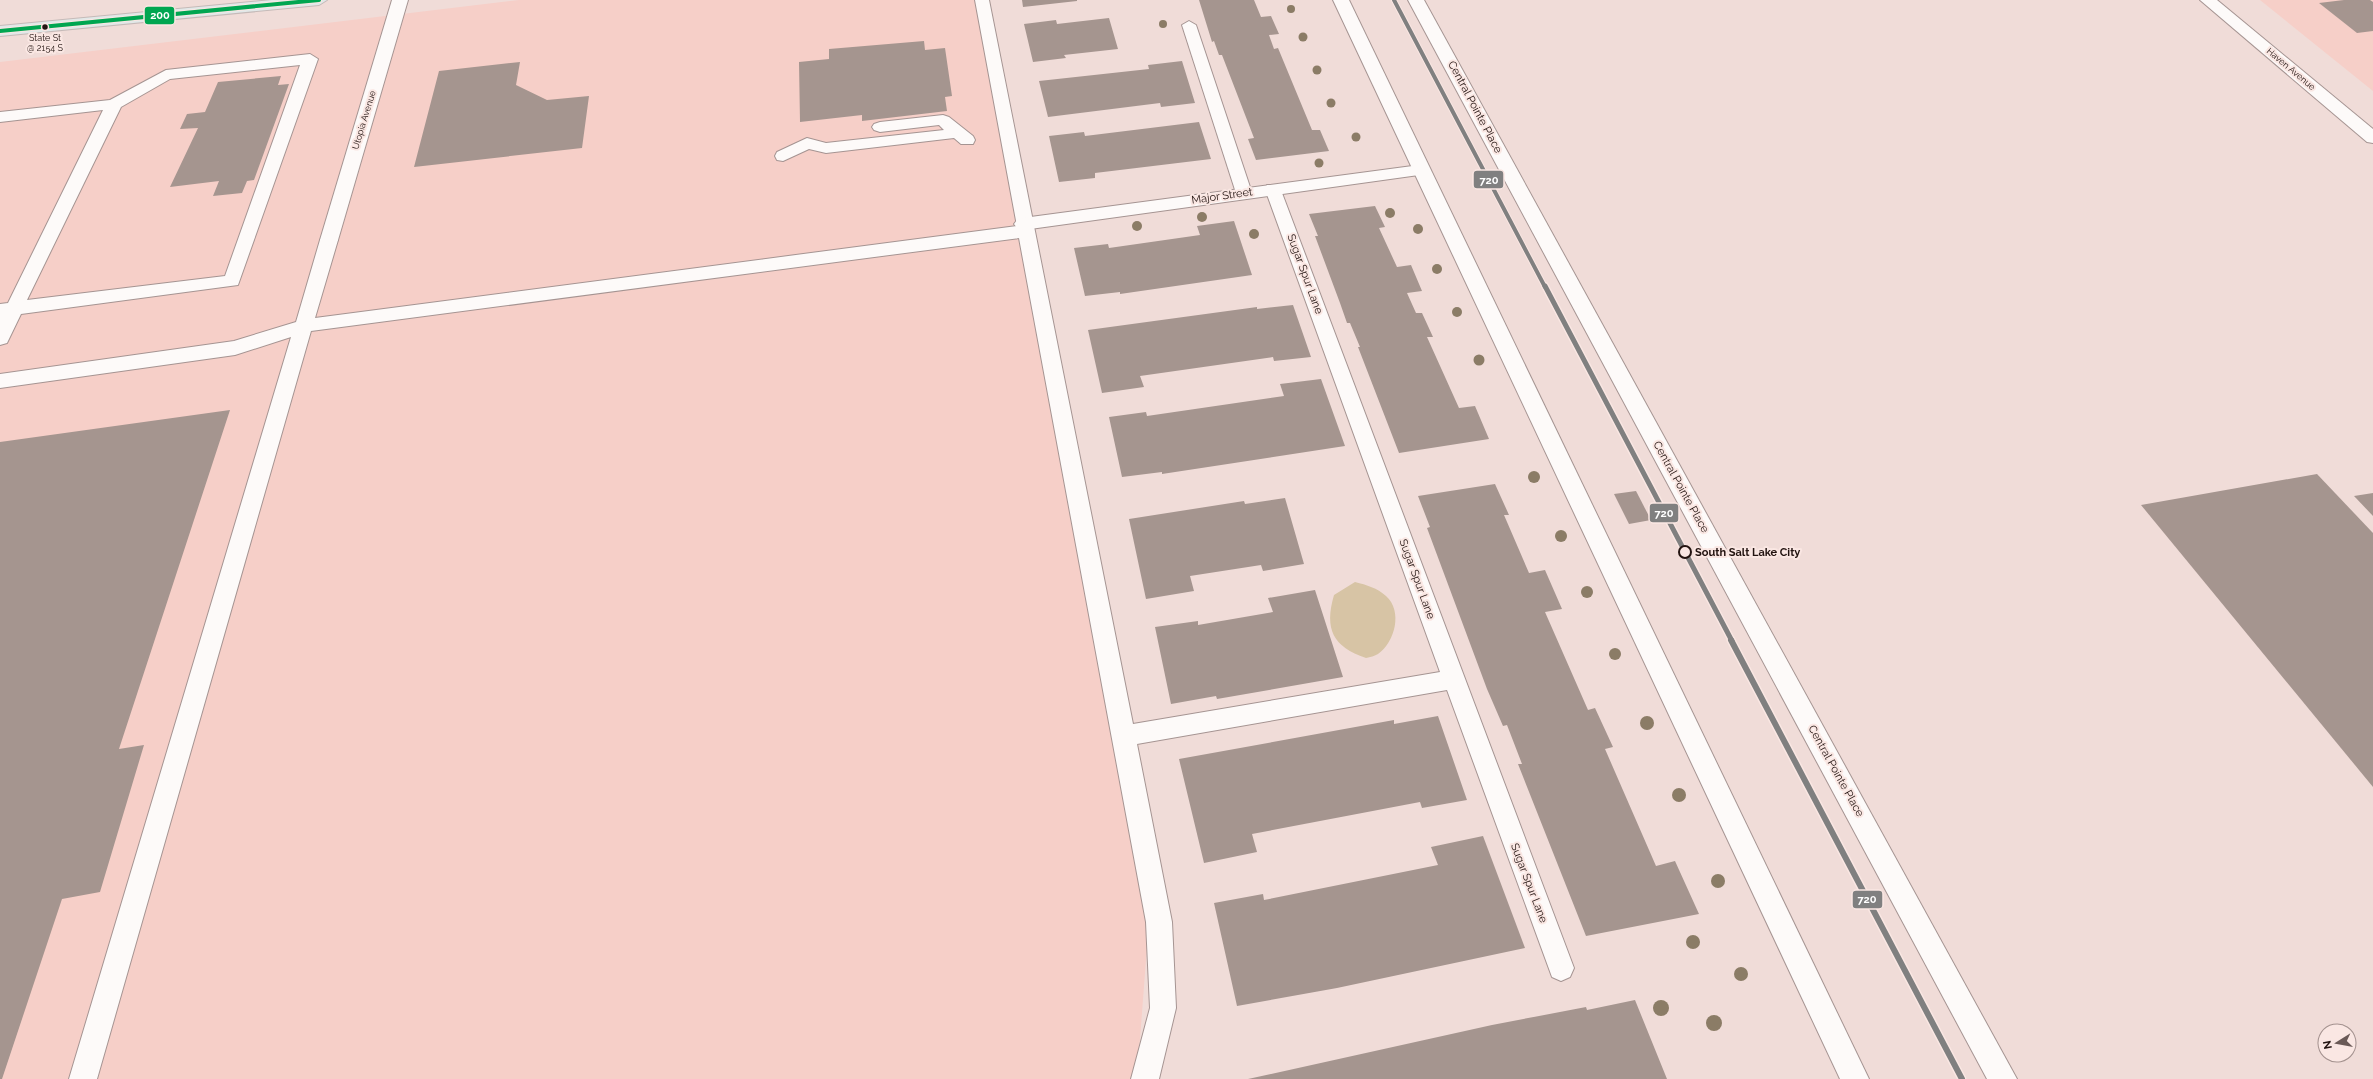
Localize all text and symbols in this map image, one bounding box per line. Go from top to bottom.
line badge: 200 [144,6,175,25]
text: 200 [150,9,170,22]
marker: State St @ 2154 S [40,22,50,32]
place label: State St @ 2154 S [27,33,64,53]
street label: Haven Avenue [2265,46,2318,93]
street label: Central Pointe Place [1445,59,1505,156]
street label: Utopia Avenue [350,89,378,151]
line badge: 720 [1473,170,1504,189]
text: 720 [1479,174,1499,187]
street label: Major Street [1191,185,1254,207]
street label: Sugar Spur Lane [1285,232,1326,316]
street label: Central Pointe Place [1650,439,1712,535]
line badge: 720 [1649,503,1679,523]
text: 720 [1654,507,1674,520]
street label: Sugar Spur Lane [1397,537,1438,621]
marker: South Salt Lake City [1678,545,1692,559]
place label: South Salt Lake City [1695,546,1800,559]
street label: Central Pointe Place [1805,723,1867,819]
street label: Sugar Spur Lane [1508,841,1550,925]
line badge: 720 [1852,890,1883,909]
text: 720 [1857,893,1877,906]
north arrow [2317,1023,2357,1063]
text: N [2320,1039,2335,1050]

